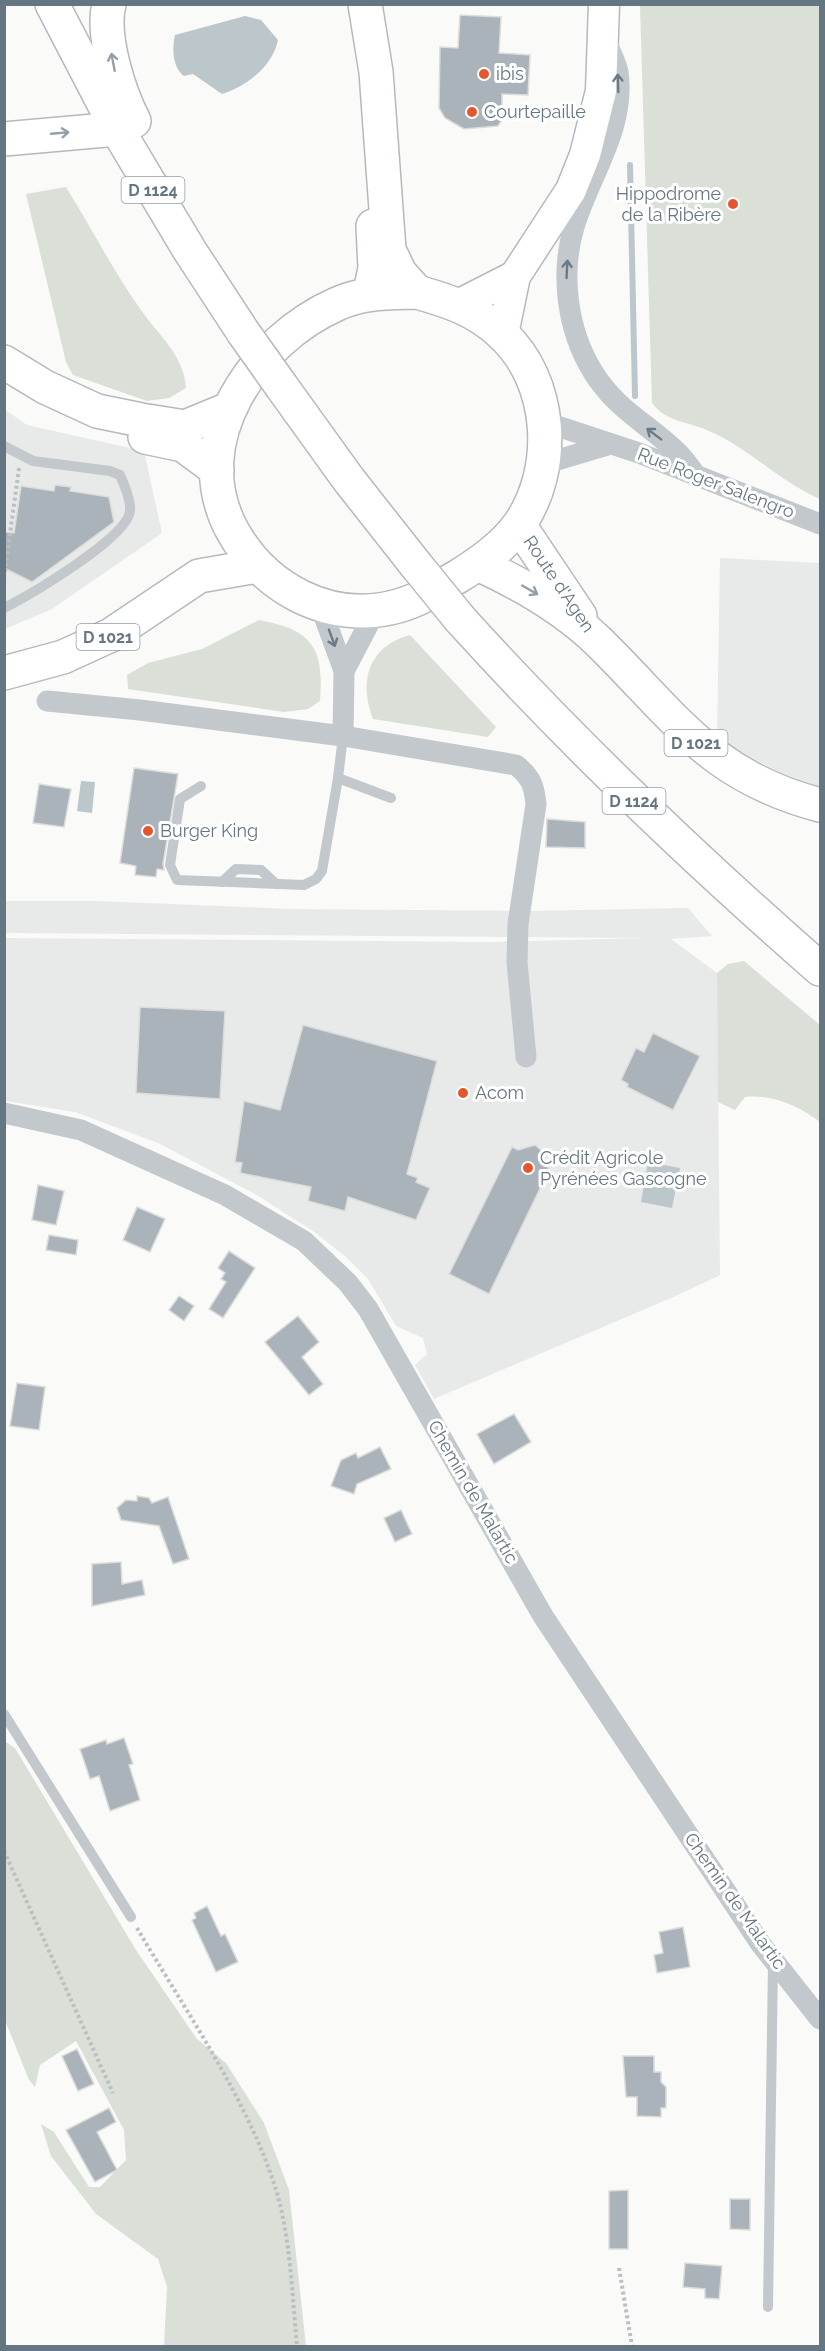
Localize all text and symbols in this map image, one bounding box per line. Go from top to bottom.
one-way arrow [107,53,118,73]
place label: ibis [496,63,524,84]
marker: ibis [477,67,491,81]
one-way arrow [612,73,624,93]
place label: Courtepaille [484,101,586,122]
marker: Courtepaille [465,105,479,119]
one-way arrow [50,127,70,138]
road number: D 1124 [122,177,184,203]
place label: Hippodrome de la Ribère [616,183,721,225]
marker: Hippodrome de la Ribère [726,197,740,211]
one-way arrow [562,260,573,279]
one-way arrow [646,428,662,440]
street label: Rue Roger Salengro [635,443,798,522]
street label: Route d'Agen [520,532,599,636]
one-way arrow [521,584,538,596]
road number: D 1021 [76,624,140,650]
one-way arrow [327,628,338,647]
road number: D 1021 [664,730,728,756]
road number: D 1124 [602,788,666,814]
place label: Burger King [160,820,258,841]
marker: Burger King [141,824,155,838]
place label: Acom [475,1082,524,1103]
marker: Acom [456,1086,470,1100]
place label: Crédit Agricole Pyrénées Gascogne [540,1147,707,1189]
marker: Crédit Agricole Pyrénées Gascogne [521,1161,535,1175]
street label: Chemin de Malartic [424,1416,523,1567]
street label: Chemin de Malartic [680,1828,790,1973]

